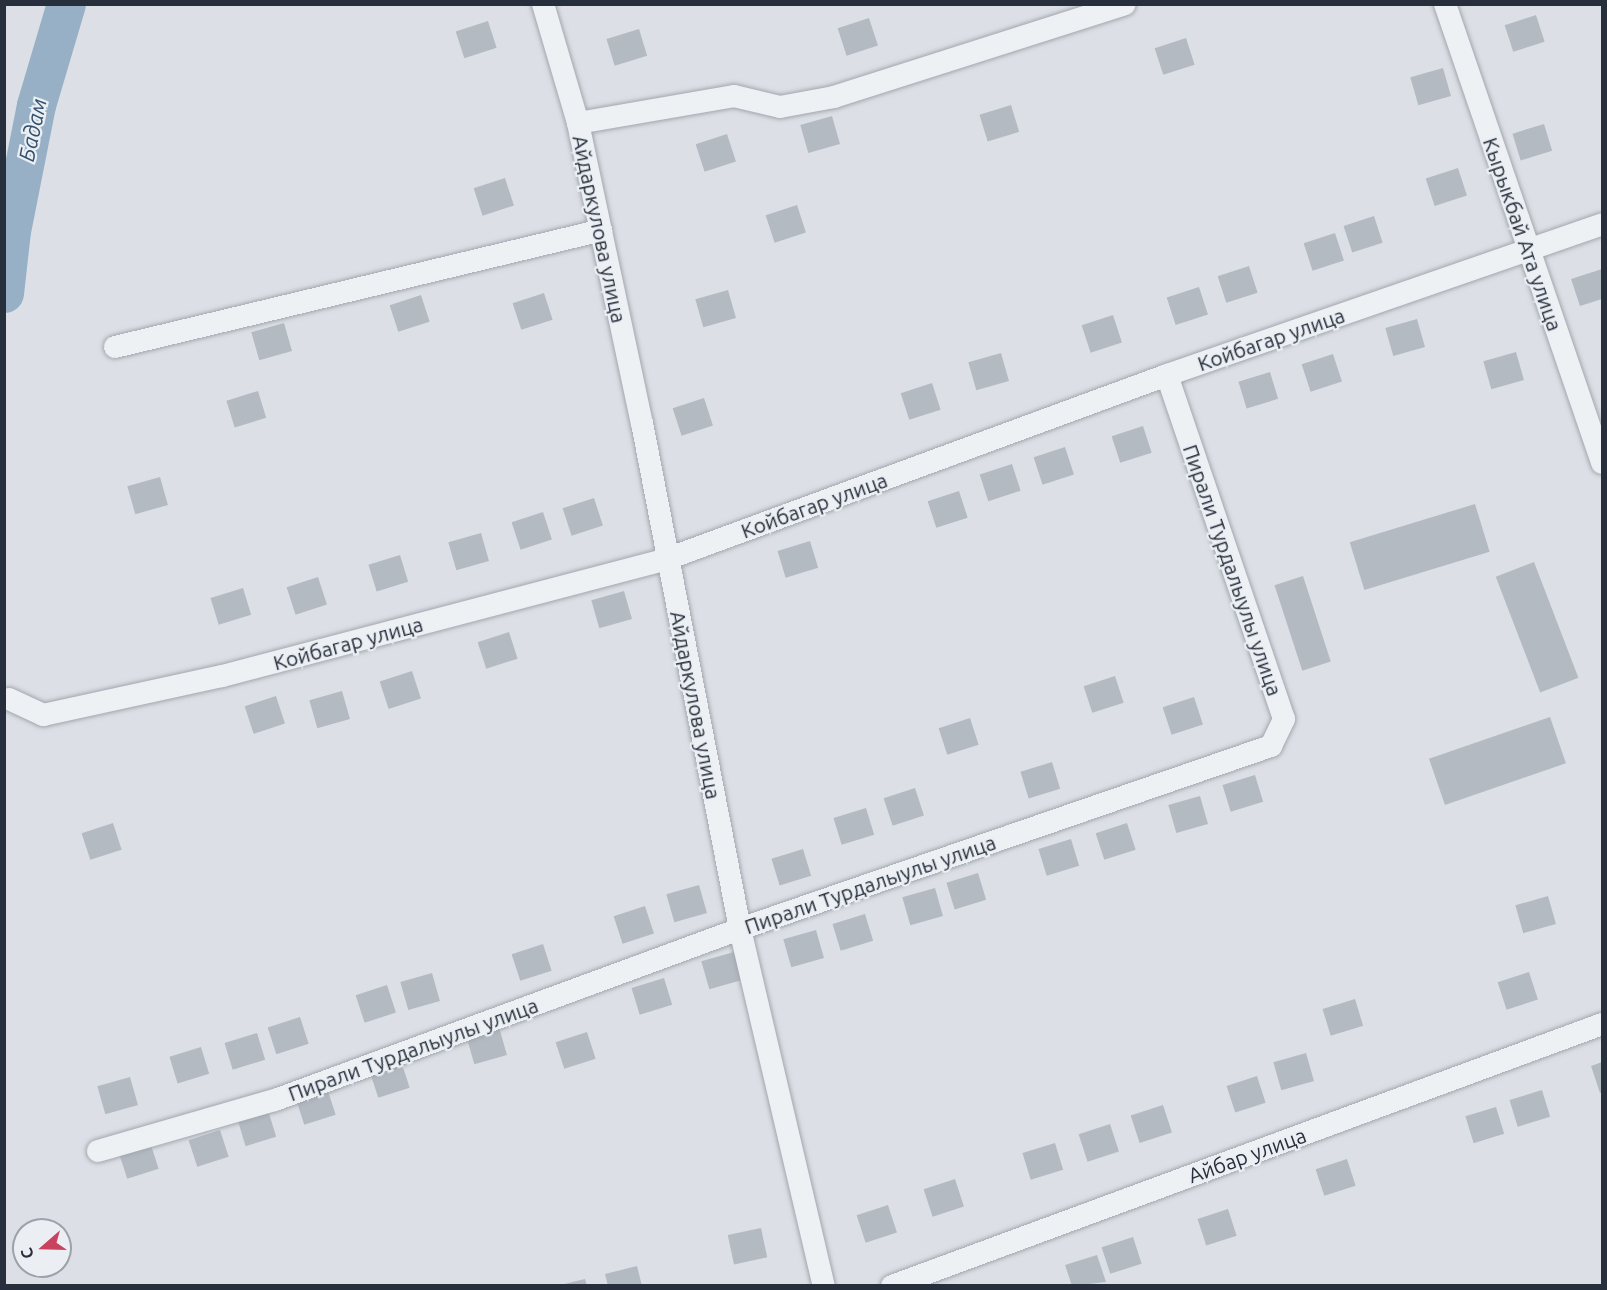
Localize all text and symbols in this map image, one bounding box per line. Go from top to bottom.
water label: Бадам [12,96,52,164]
street label: Айдаркулова улица [568,133,632,325]
street label: Кырыкбай Ата улица [1478,134,1568,334]
street label: Койбагар улица [1194,302,1348,376]
street label: Пирали Турдалыулы улица [1178,441,1288,699]
street label: Койбагар улица [737,467,891,543]
street label: Айдаркулова улица [665,609,727,801]
street label: Койбагар улица [270,611,426,675]
street label: Пирали Турдалыулы улица [741,829,999,939]
street label: Пирали Турдалыулы улица [284,992,542,1106]
street label: Айбар улица [1185,1122,1309,1188]
north arrow [12,1218,72,1278]
text: С [17,1246,37,1261]

